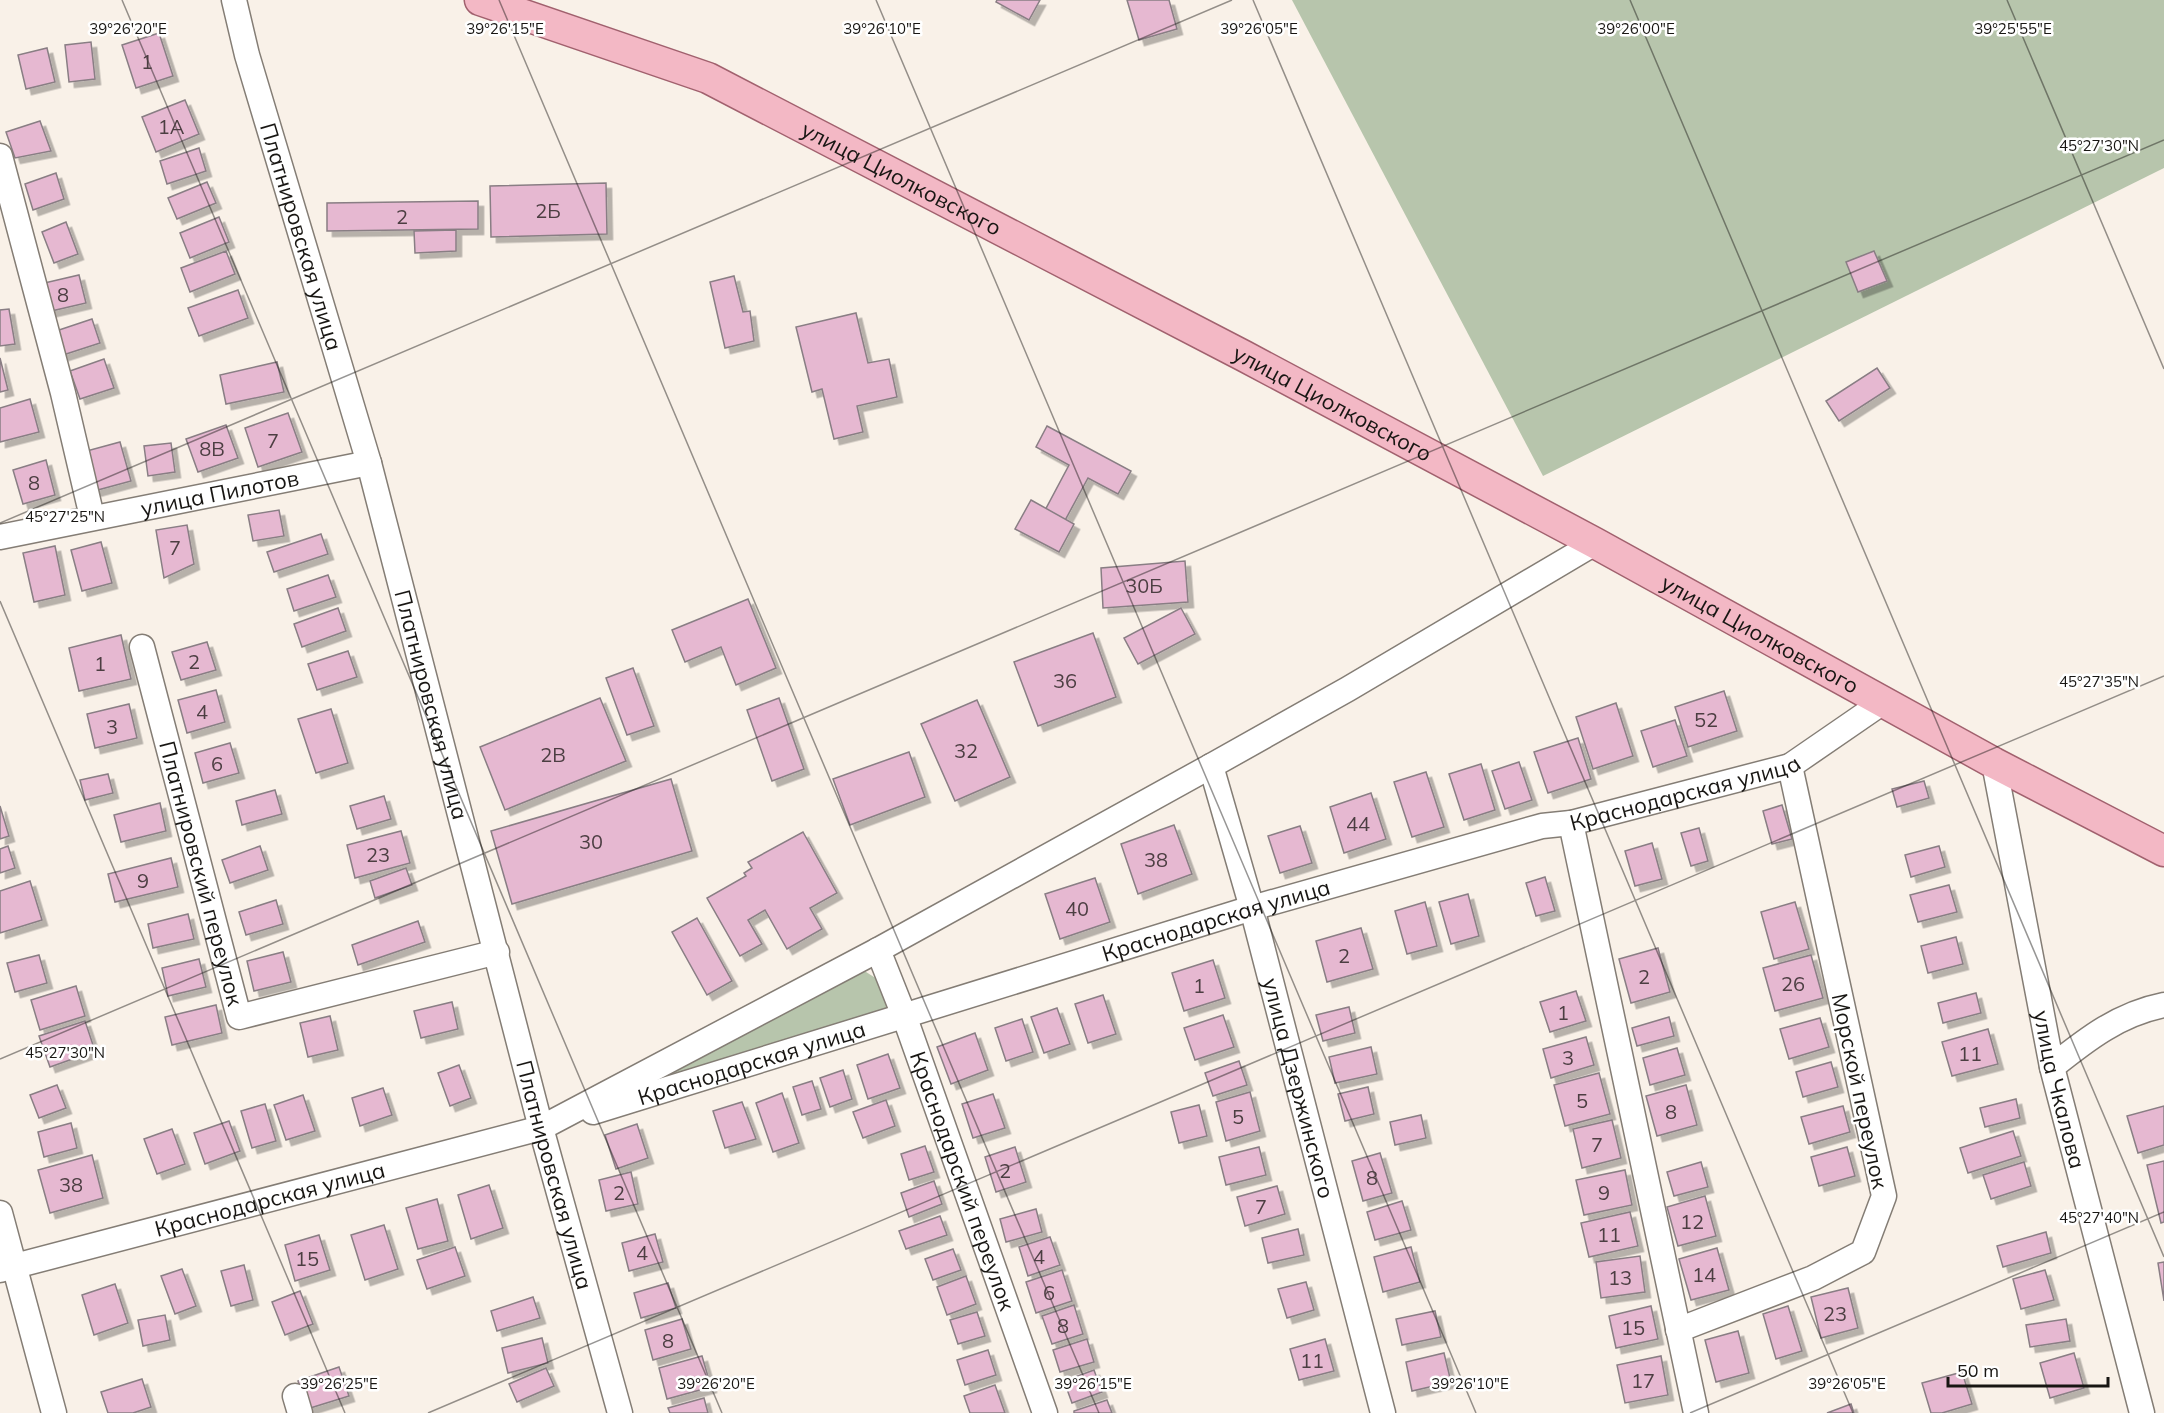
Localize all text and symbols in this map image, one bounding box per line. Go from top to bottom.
text: 39°26'20"E [89,19,167,38]
text: 39°26'15"E [466,19,544,38]
text: 39°26'10"E [843,19,921,38]
text: 39°26'05"E [1220,19,1298,38]
text: 39°26'00"E [1597,19,1675,38]
text: 39°25'55"E [1974,19,2052,38]
house number: 1 [141,49,153,74]
house number: 1А [158,114,185,139]
street label: улица Циолковского [797,115,1006,242]
street label: Платнировская улица [254,119,349,354]
text: 45°27'30"N [2059,136,2139,155]
house number: 2Б [535,198,561,223]
house number: 2 [396,204,408,229]
house number: 8 [57,282,69,307]
street label: улица Циолковского [1228,339,1437,468]
house number: 7 [267,428,279,453]
house number: 8В [199,436,225,461]
street label: улица Пилотов [138,463,301,522]
house number: 8 [28,470,40,495]
text: 45°27'25"N [25,507,105,526]
house number: 7 [169,535,181,560]
street label: улица Циолковского [1656,568,1864,700]
house number: 30Б [1125,573,1163,598]
street label: Платнировская улица [388,587,475,823]
house number: 2 [188,649,200,674]
house number: 1 [94,651,106,676]
house number: 36 [1053,668,1077,693]
text: 45°27'35"N [2059,672,2139,691]
house number: 4 [196,699,208,724]
house number: 52 [1694,707,1718,732]
house number: 3 [106,714,118,739]
street label: Платнировский переулок [153,738,249,1009]
house number: 32 [954,738,978,763]
house number: 2В [540,742,566,767]
street label: Краснодарская улица [1567,749,1806,837]
house number: 6 [211,751,223,776]
house number: 44 [1346,811,1370,836]
house number: 30 [579,829,603,854]
house number: 23 [366,842,390,867]
house number: 38 [1144,847,1168,872]
house number: 9 [137,868,149,893]
street label: Краснодарская улица [1099,873,1333,968]
house number: 40 [1065,896,1089,921]
house number: 2 [1338,943,1350,968]
house number: 2 [1638,964,1650,989]
house number: 26 [1781,971,1805,996]
house number: 1 [1193,973,1205,998]
street label: улица Дзержинского [1257,975,1341,1201]
street label: Морской переулок [1826,991,1894,1191]
house number: 1 [1557,1000,1569,1025]
street label: улица Чкалова [2027,1008,2092,1172]
street label: Краснодарская улица [634,1014,869,1111]
house number: 11 [1958,1041,1982,1066]
text: 45°27'30"N [25,1043,105,1062]
house number: 3 [1562,1045,1574,1070]
street label: Краснодарский переулок [904,1048,1022,1314]
street label: Платнировская улица [510,1057,599,1293]
house number: 5 [1576,1088,1588,1113]
house number: 8 [1665,1099,1677,1124]
house number: 5 [1232,1104,1244,1129]
house number: 7 [1591,1132,1603,1157]
street label: Краснодарская улица [152,1156,388,1243]
house number: 2 [999,1158,1011,1183]
house number: 8 [1366,1165,1378,1190]
house number: 38 [59,1172,83,1197]
house number: 2 [613,1180,625,1205]
house number: 9 [1598,1180,1610,1205]
house number: 7 [1255,1194,1267,1219]
text: 45°27'40"N [2059,1208,2139,1227]
house number: 12 [1680,1209,1704,1234]
house number: 11 [1597,1222,1621,1247]
house number: 4 [636,1240,648,1265]
house number: 4 [1033,1244,1045,1269]
house number: 15 [295,1246,319,1271]
house number: 14 [1692,1262,1716,1287]
house number: 13 [1608,1265,1632,1290]
house number: 6 [1043,1280,1055,1305]
house number: 23 [1823,1301,1847,1326]
house number: 8 [1057,1313,1069,1338]
house number: 15 [1621,1315,1645,1340]
house number: 8 [662,1328,674,1353]
house number: 11 [1300,1348,1324,1373]
scale bar [1948,1350,2108,1388]
text: 50 m [1957,1359,1999,1382]
house number: 17 [1631,1368,1655,1393]
text: 39°26'25"E [300,1374,378,1393]
text: 39°26'20"E [677,1374,755,1393]
text: 39°26'15"E [1054,1374,1132,1393]
text: 39°26'10"E [1431,1374,1509,1393]
text: 39°26'05"E [1808,1374,1886,1393]

